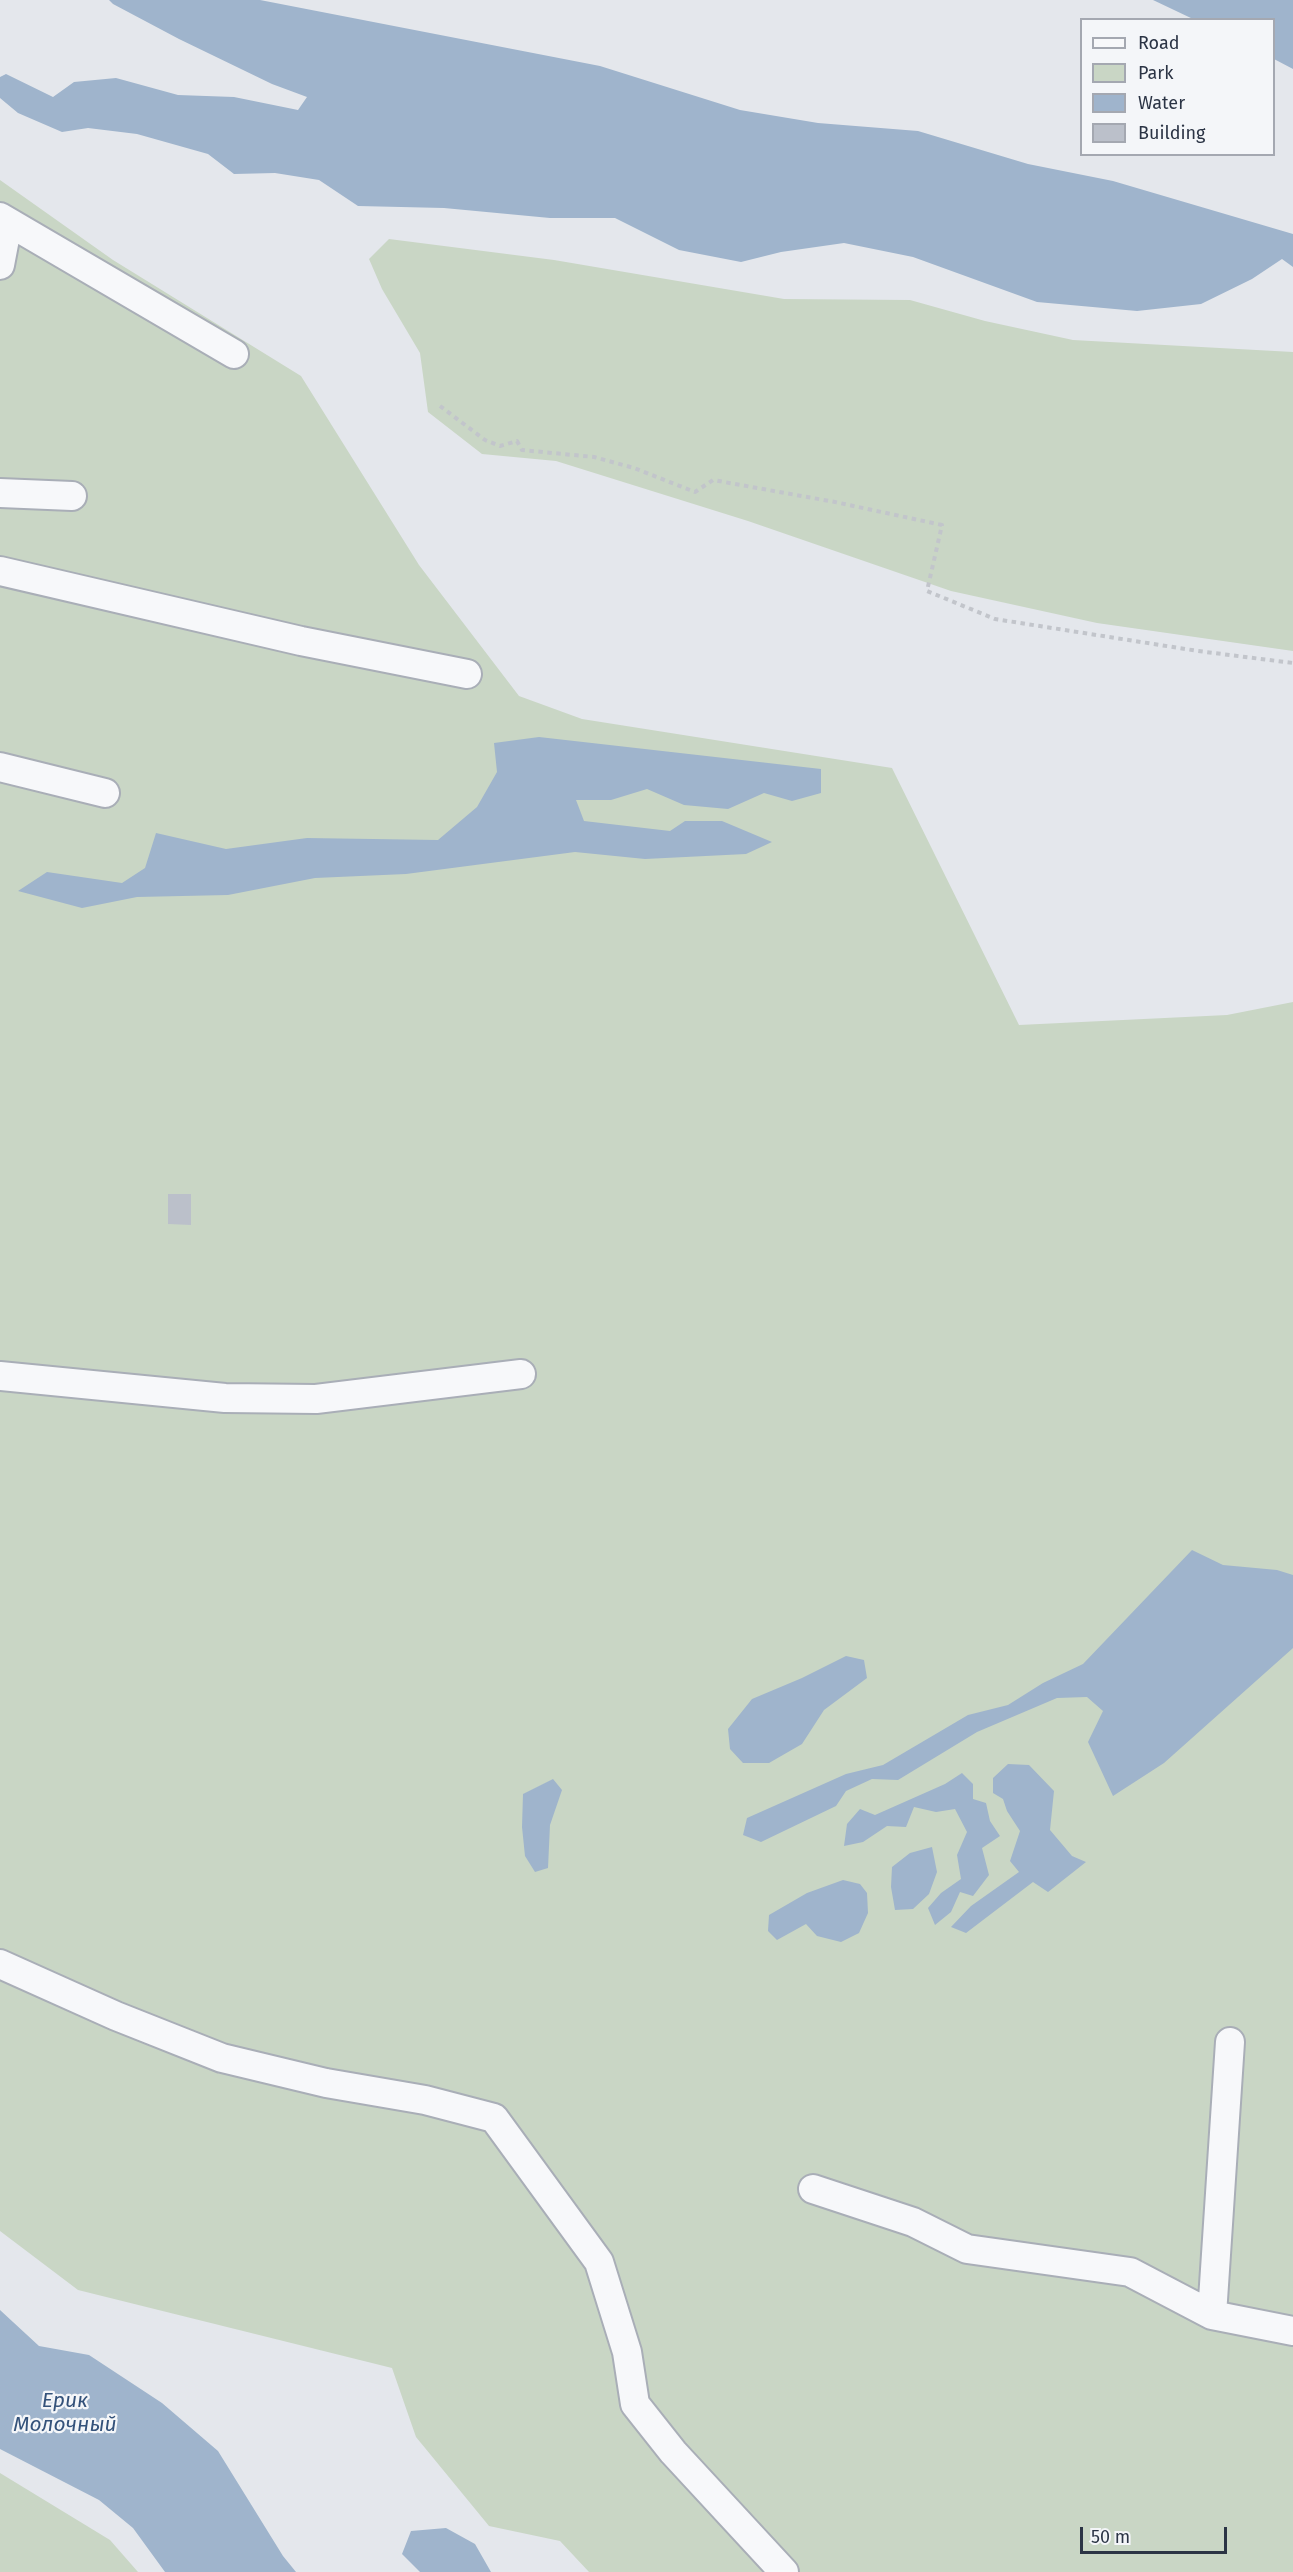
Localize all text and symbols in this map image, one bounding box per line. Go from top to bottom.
legend [1080,18,1275,156]
text: Road [1138,32,1180,54]
text: Park [1138,62,1173,84]
text: Water [1138,92,1185,114]
text: Building [1138,122,1205,144]
water label: Ерик Молочный [13,2388,117,2438]
scale bar [1083,2515,1230,2553]
text: 50 m [1091,2526,1130,2548]

